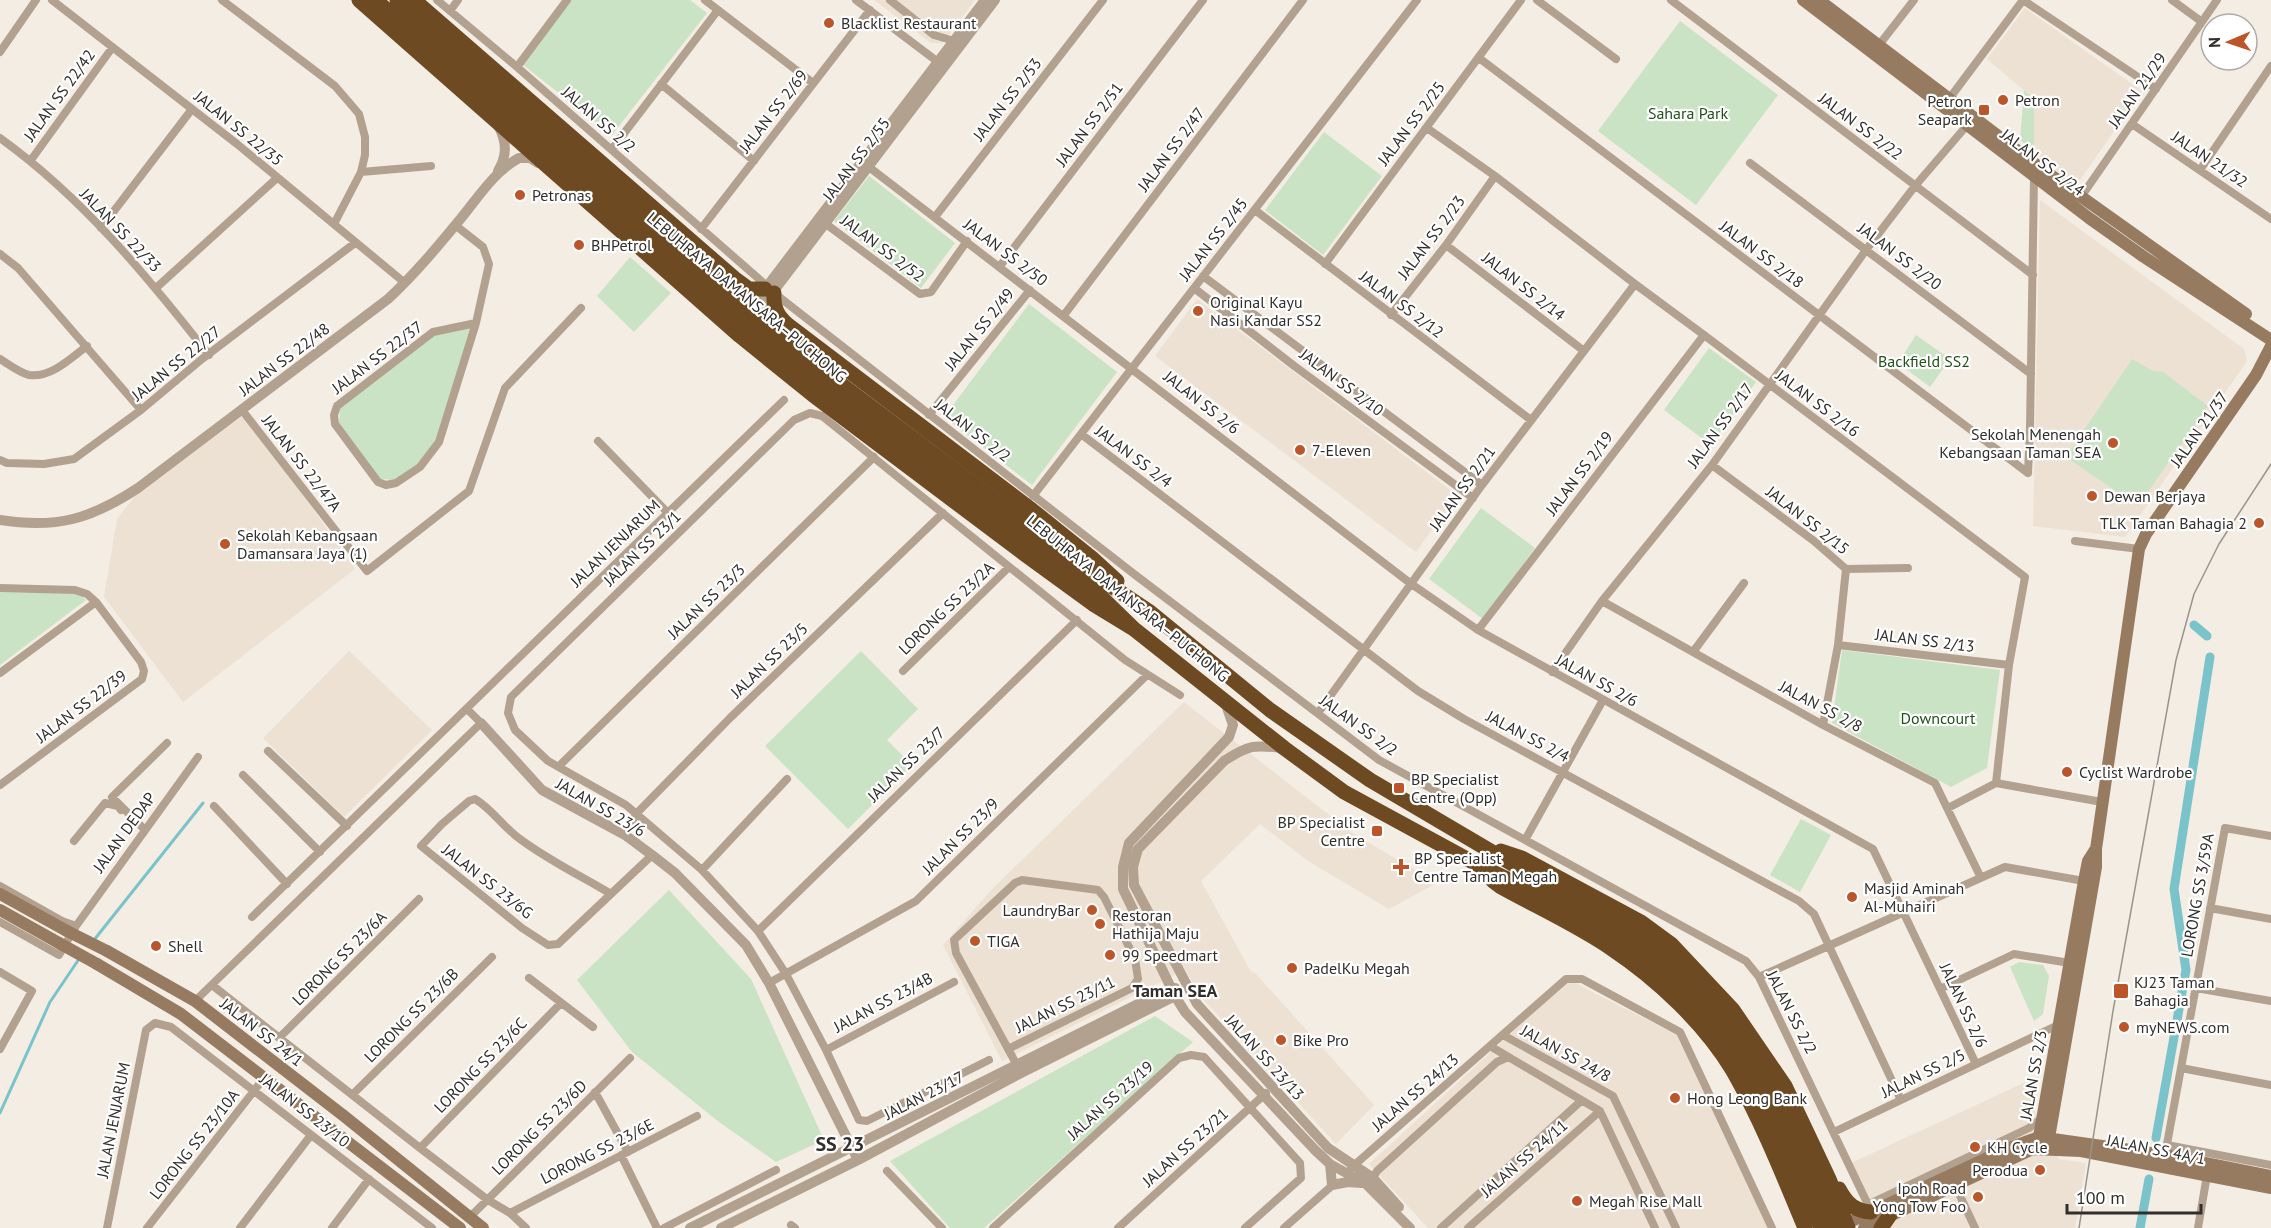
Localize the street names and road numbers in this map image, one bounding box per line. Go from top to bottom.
street label: JALAN SS 22/42 [18,45,99,146]
street label: JALAN 21/29 [2103,48,2170,132]
street label: JALAN SS 2/53 [968,53,1046,145]
street label: JALAN SS 2/69 [734,65,812,157]
street label: JALAN SS 2/25 [1372,77,1449,170]
street label: JALAN SS 2/51 [1050,78,1127,171]
street label: JALAN SS 2/2 [557,81,640,156]
street label: JALAN SS 22/35 [190,85,287,170]
street label: JALAN SS 2/22 [1814,87,1907,164]
street label: JALAN SS 2/47 [1132,103,1209,196]
street label: JALAN SS 2/55 [817,113,894,206]
street label: JALAN SS 2/24 [1996,123,2089,200]
street label: JALAN 21/32 [2167,126,2252,192]
street label: JALAN SS 22/33 [75,183,166,276]
street label: JALAN SS 2/23 [1392,191,1469,284]
street label: JALAN SS 2/45 [1174,193,1252,285]
street label: LEBUHRAYA DAMANSARA–PUCHONG [643,207,851,387]
street label: JALAN SS 2/52 [836,209,929,286]
street label: JALAN SS 2/50 [959,213,1052,290]
street label: JALAN SS 2/18 [1715,215,1808,292]
street label: JALAN SS 2/20 [1853,217,1946,294]
street label: JALAN SS 2/14 [1478,247,1570,325]
street label: JALAN SS 2/12 [1355,265,1448,342]
street label: JALAN SS 2/49 [939,284,1018,375]
street label: JALAN SS 22/37 [327,316,426,398]
street label: JALAN SS 22/48 [234,318,333,400]
street label: JALAN SS 22/27 [127,321,224,406]
street label: JALAN SS 2/10 [1295,343,1388,420]
street label: JALAN SS 2/16 [1771,364,1864,441]
street label: JALAN SS 2/6 [1159,365,1244,438]
street label: JALAN SS 2/17 [1682,379,1757,472]
street label: JALAN 21/37 [2165,387,2232,471]
street label: JALAN SS 2/2 [930,393,1015,466]
street label: JALAN SS 22/47A [257,410,346,516]
street label: JALAN SS 2/4 [1091,420,1177,492]
street label: JALAN SS 2/19 [1540,427,1617,520]
street label: JALAN SS 2/21 [1424,442,1499,535]
street label: JALAN SS 2/15 [1762,481,1854,559]
street label: JALAN JENJARUM [565,495,664,592]
street label: JALAN SS 23/1 [598,506,685,591]
street label: LEBUHRAYA DAMANSARA–PUCHONG [1023,510,1233,686]
street label: LORONG SS 23/2A [894,557,998,659]
street label: JALAN SS 23/3 [662,559,749,644]
street label: JALAN SS 23/5 [725,618,812,703]
street label: JALAN SS 2/13 [1873,624,1976,656]
street label: JALAN SS 2/6 [1551,649,1642,711]
street label: JALAN SS 22/39 [31,665,130,747]
street label: JALAN SS 2/8 [1775,675,1866,736]
street label: JALAN SS 2/2 [1315,690,1402,760]
street label: JALAN SS 2/4 [1482,705,1573,766]
street label: JALAN SS 23/7 [862,722,949,807]
street label: JALAN SS 23/6 [552,773,649,841]
street label: JALAN DEDAP [88,788,160,877]
street label: JALAN SS 23/9 [917,794,1002,879]
street label: LORONG SS 3/59A [2176,831,2218,958]
street label: JALAN SS 23/6G [438,839,537,923]
street label: LORONG SS 23/6A [288,906,391,1009]
street label: JALAN SS 2/6 [1935,959,1992,1051]
street label: LORONG SS 23/6B [360,964,462,1066]
street label: JALAN SS 2/2 [1762,966,1822,1057]
street label: JALAN SS 23/4B [829,968,936,1037]
street label: JALAN SS 23/11 [1011,971,1118,1037]
street label: JALAN SS 24/1 [216,993,308,1071]
street label: JALAN SS 23/13 [1221,1009,1309,1104]
street label: LORONG SS 23/6C [429,1013,531,1117]
street label: JALAN SS 24/8 [1517,1020,1615,1086]
street label: JALAN SS 2/3 [2015,1028,2051,1123]
street label: JALAN SS 2/5 [1877,1044,1968,1102]
street label: JALAN SS 24/13 [1367,1049,1463,1136]
street label: JALAN SS 23/19 [1062,1056,1157,1144]
street label: JALAN JENJARUM [92,1060,134,1181]
street label: JALAN 23/17 [880,1066,967,1124]
street label: JALAN SS 23/10 [255,1068,354,1151]
street label: LORONG SS 23/6D [487,1075,591,1179]
street label: LORONG SS 23/10A [145,1085,243,1203]
street label: JALAN SS 23/21 [1137,1103,1232,1191]
street label: LORONG SS 23/6E [537,1114,657,1188]
street label: JALAN SS 24/11 [1476,1115,1572,1202]
street label: JALAN SS 4A/1 [2104,1129,2207,1168]

